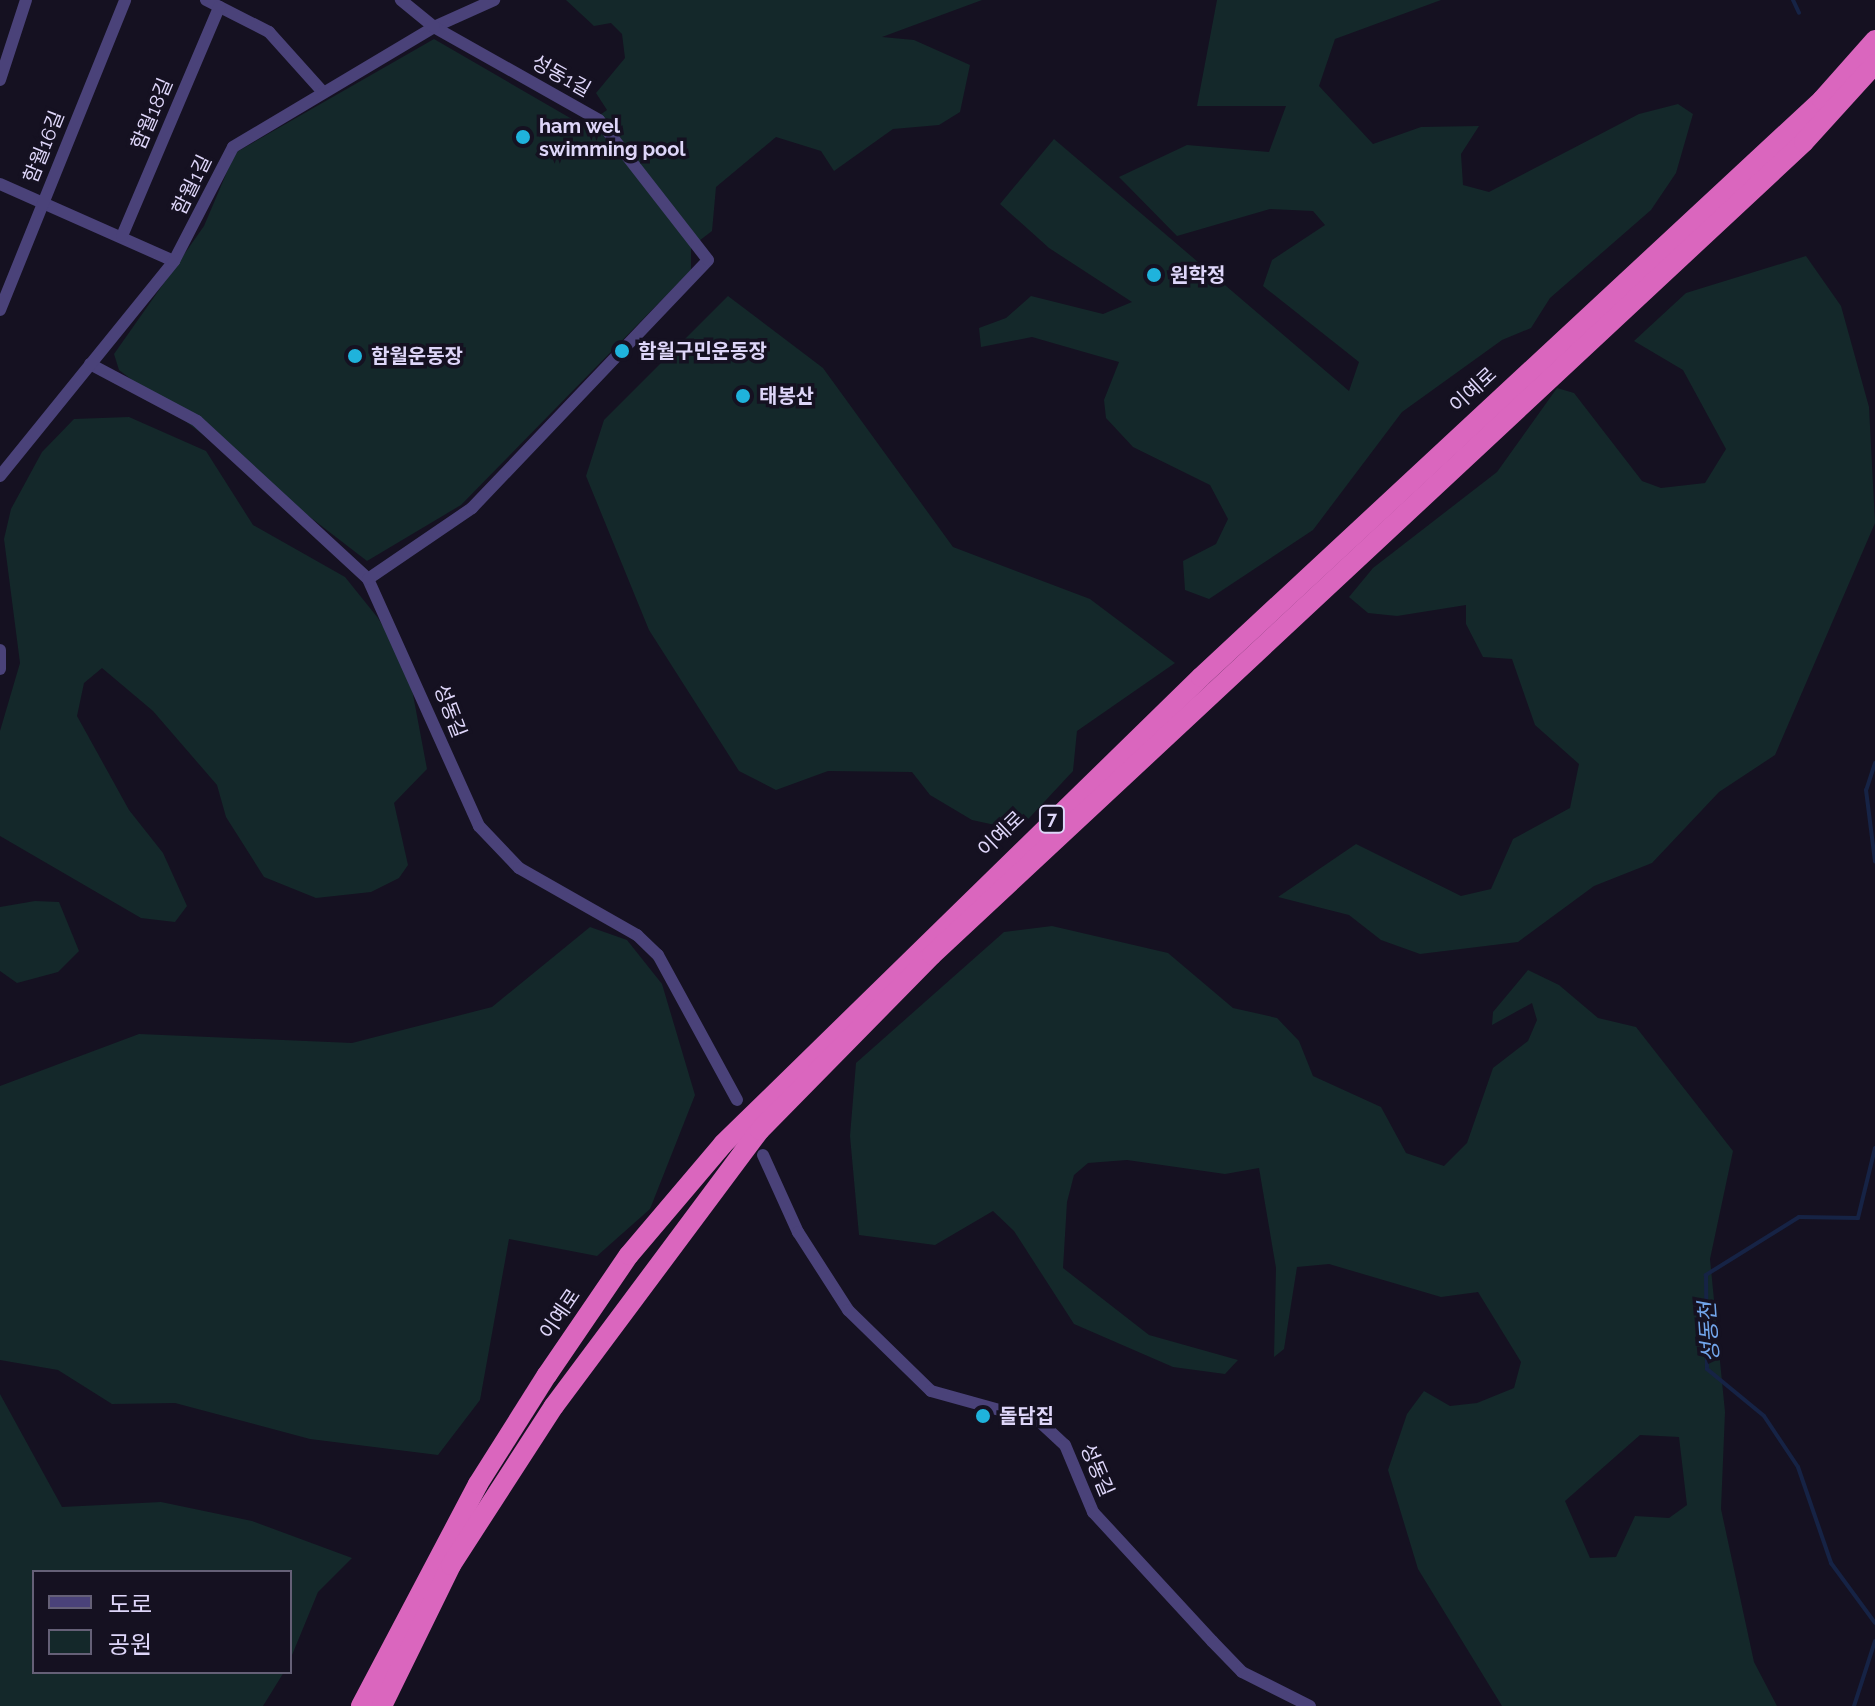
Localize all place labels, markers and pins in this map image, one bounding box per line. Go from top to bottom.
place label: ham wel swimming pool [539,114,686,161]
marker: ham wel swimming pool [514,128,532,146]
place label: 원학정 [1170,263,1225,287]
marker: 원학정 [1145,266,1163,284]
place label: 함월구민운동장 [638,339,767,363]
marker: 함월구민운동장 [613,342,631,360]
place label: 함월운동장 [371,344,463,368]
marker: 함월운동장 [346,347,364,365]
place label: 태봉산 [759,384,814,408]
marker: 태봉산 [734,387,752,405]
place label: 돌담집 [999,1404,1054,1428]
marker: 돌담집 [974,1407,992,1425]

